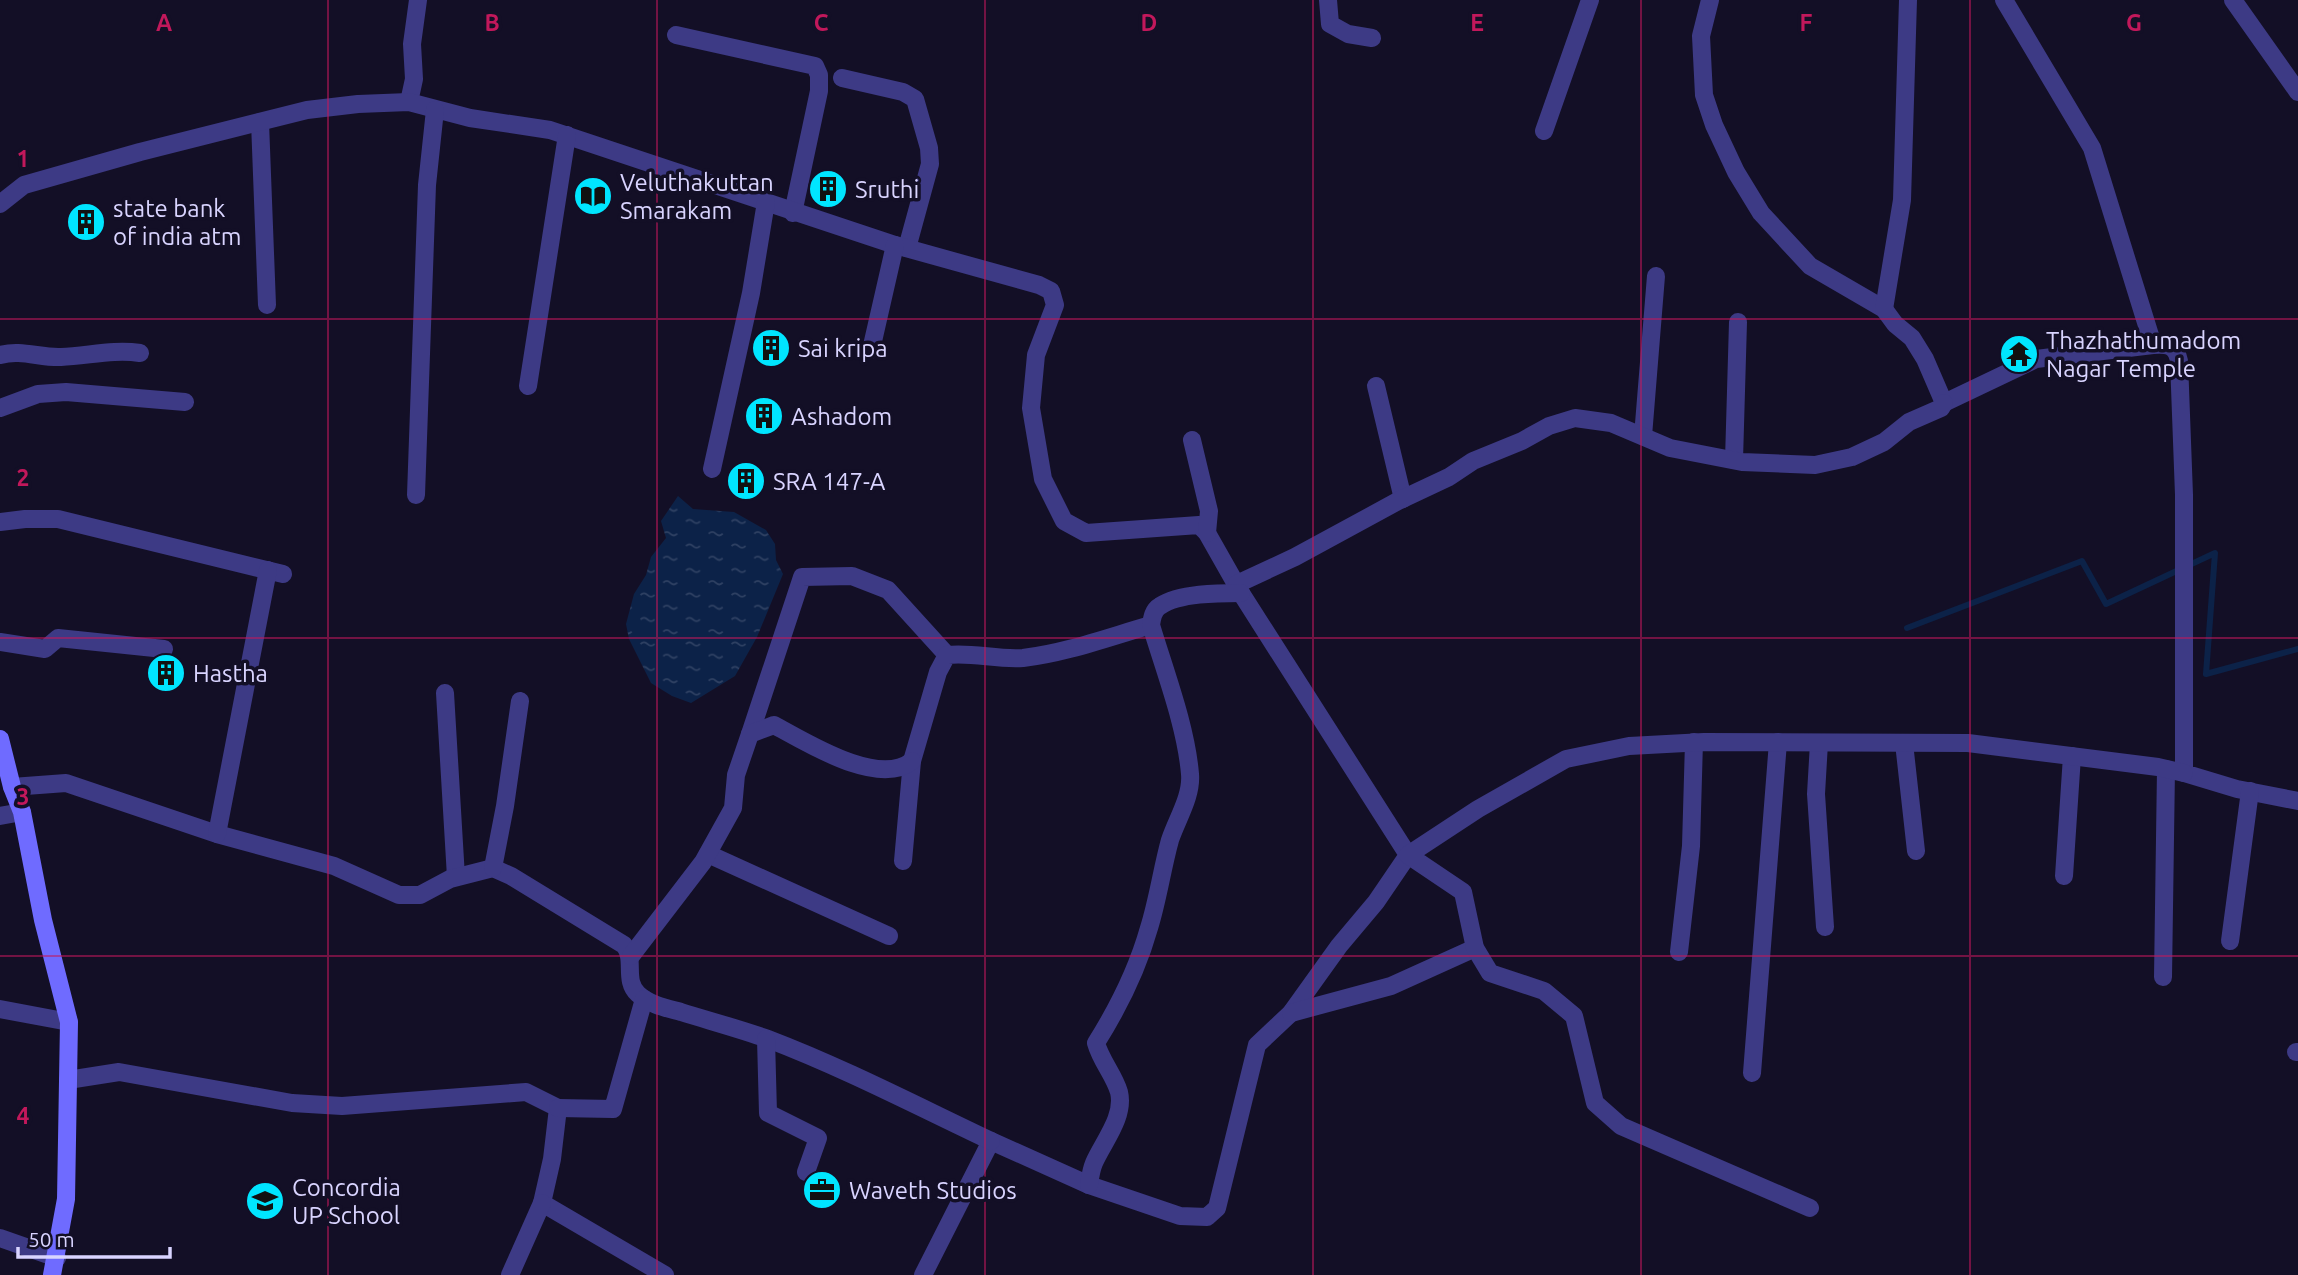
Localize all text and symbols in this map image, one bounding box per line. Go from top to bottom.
text: A [156,10,172,35]
text: B [484,10,500,35]
text: C [814,10,829,35]
text: D [1141,10,1157,35]
text: E [1470,10,1484,35]
text: F [1800,10,1813,35]
text: G [2126,10,2142,35]
text: 1 [17,146,29,171]
building icon: Sruthi [807,168,849,210]
place label: Veluthakuttan Smarakam [620,169,774,224]
library icon: Veluthakuttan Smarakam [572,175,614,217]
place label: Sruthi [855,176,919,203]
place label: state bank of india atm [113,195,241,250]
building icon: state bank of india atm [65,201,107,243]
building icon: Sai kripa [750,327,792,369]
place label: Thazhathumadom Nagar Temple [2046,327,2241,382]
temple icon: Thazhathumadom Nagar Temple [1998,333,2040,375]
place label: Sai kripa [798,335,888,362]
building icon: Ashadom [743,395,785,437]
place label: Ashadom [791,403,892,430]
building icon: SRA 147-A [725,460,767,502]
text: 2 [17,465,29,490]
place label: SRA 147-A [773,468,886,495]
building icon: Hastha [145,652,187,694]
place label: Hastha [193,660,268,687]
text: 3 [17,784,29,809]
text: 4 [17,1103,30,1128]
office icon: Waveth Studios [801,1169,843,1211]
place label: Concordia UP School [292,1174,401,1229]
place label: Waveth Studios [849,1177,1017,1204]
school or university icon: Concordia UP School [244,1180,286,1222]
scale bar [18,1216,170,1260]
text: 50 m [28,1227,75,1251]

